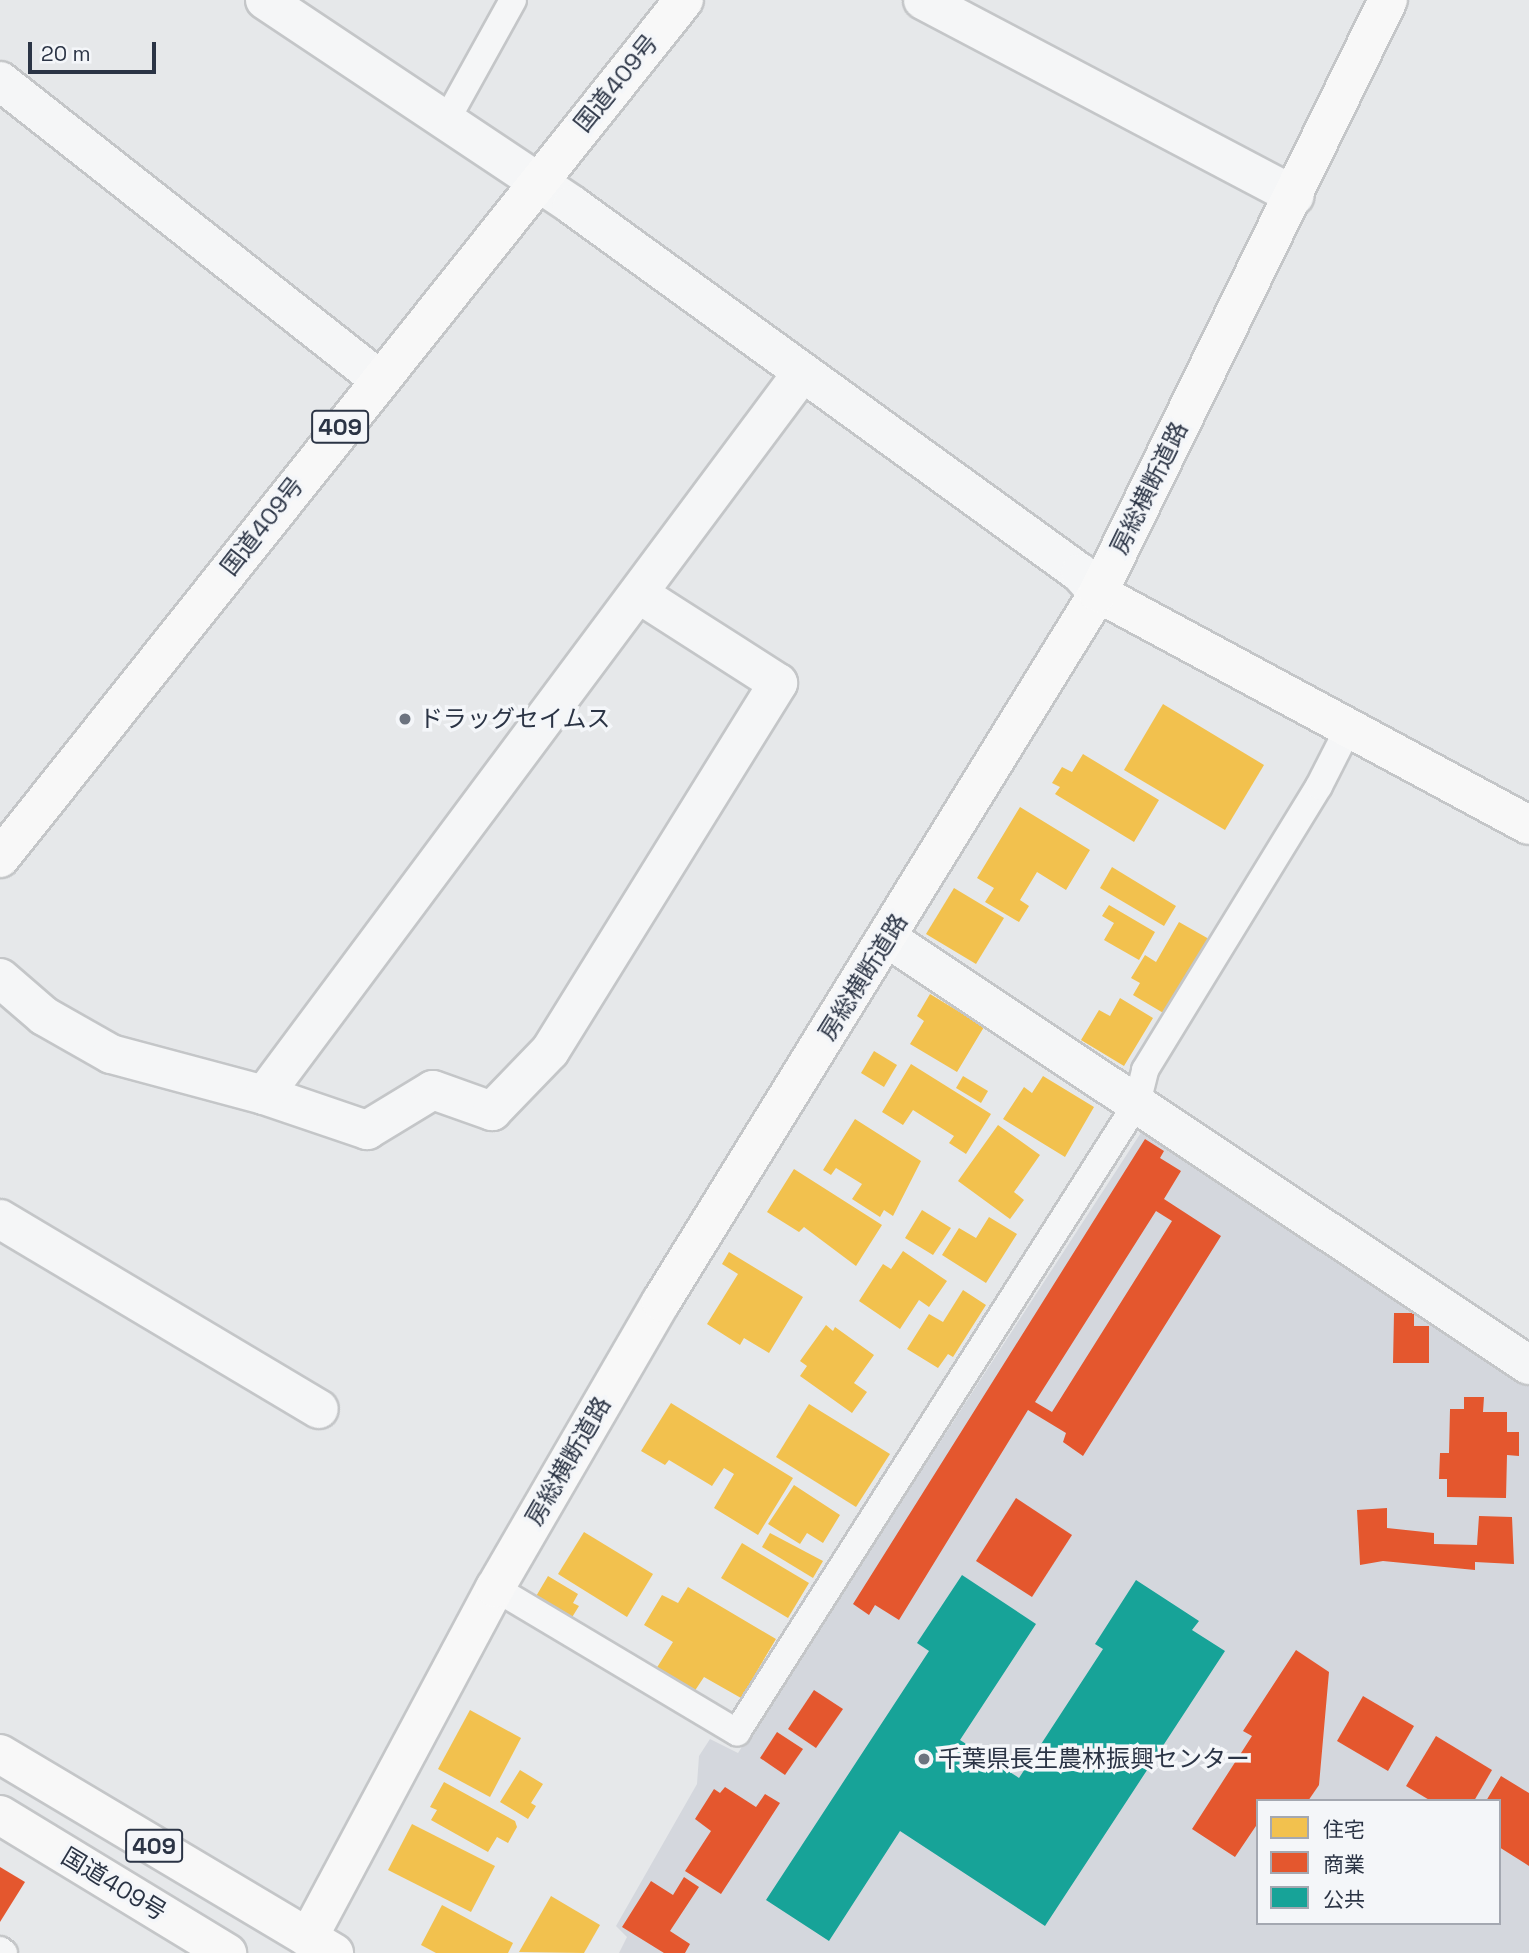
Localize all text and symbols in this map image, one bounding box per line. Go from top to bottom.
scale bar [32,28,159,72]
street label: 国道409号 [568,28,664,138]
text: 20 m [41,40,91,67]
road number: 409 [310,408,370,446]
street label: 房総横断道路 [1104,417,1194,559]
street label: 国道409号 [215,471,309,581]
place label: ドラッグセイムス [419,705,611,733]
marker: ドラッグセイムス [397,711,413,727]
street label: 房総横断道路 [813,908,913,1046]
street label: 房総横断道路 [520,1391,616,1531]
place label: 千葉県長生農林振興センター [938,1745,1250,1773]
marker: 千葉県長生農林振興センター [916,1751,932,1767]
legend [1256,1799,1501,1925]
text: 住宅 [1323,1816,1365,1843]
road number: 409 [124,1826,184,1866]
street label: 国道409号 [56,1842,172,1926]
text: 商業 [1323,1851,1365,1878]
text: 公共 [1323,1886,1365,1913]

